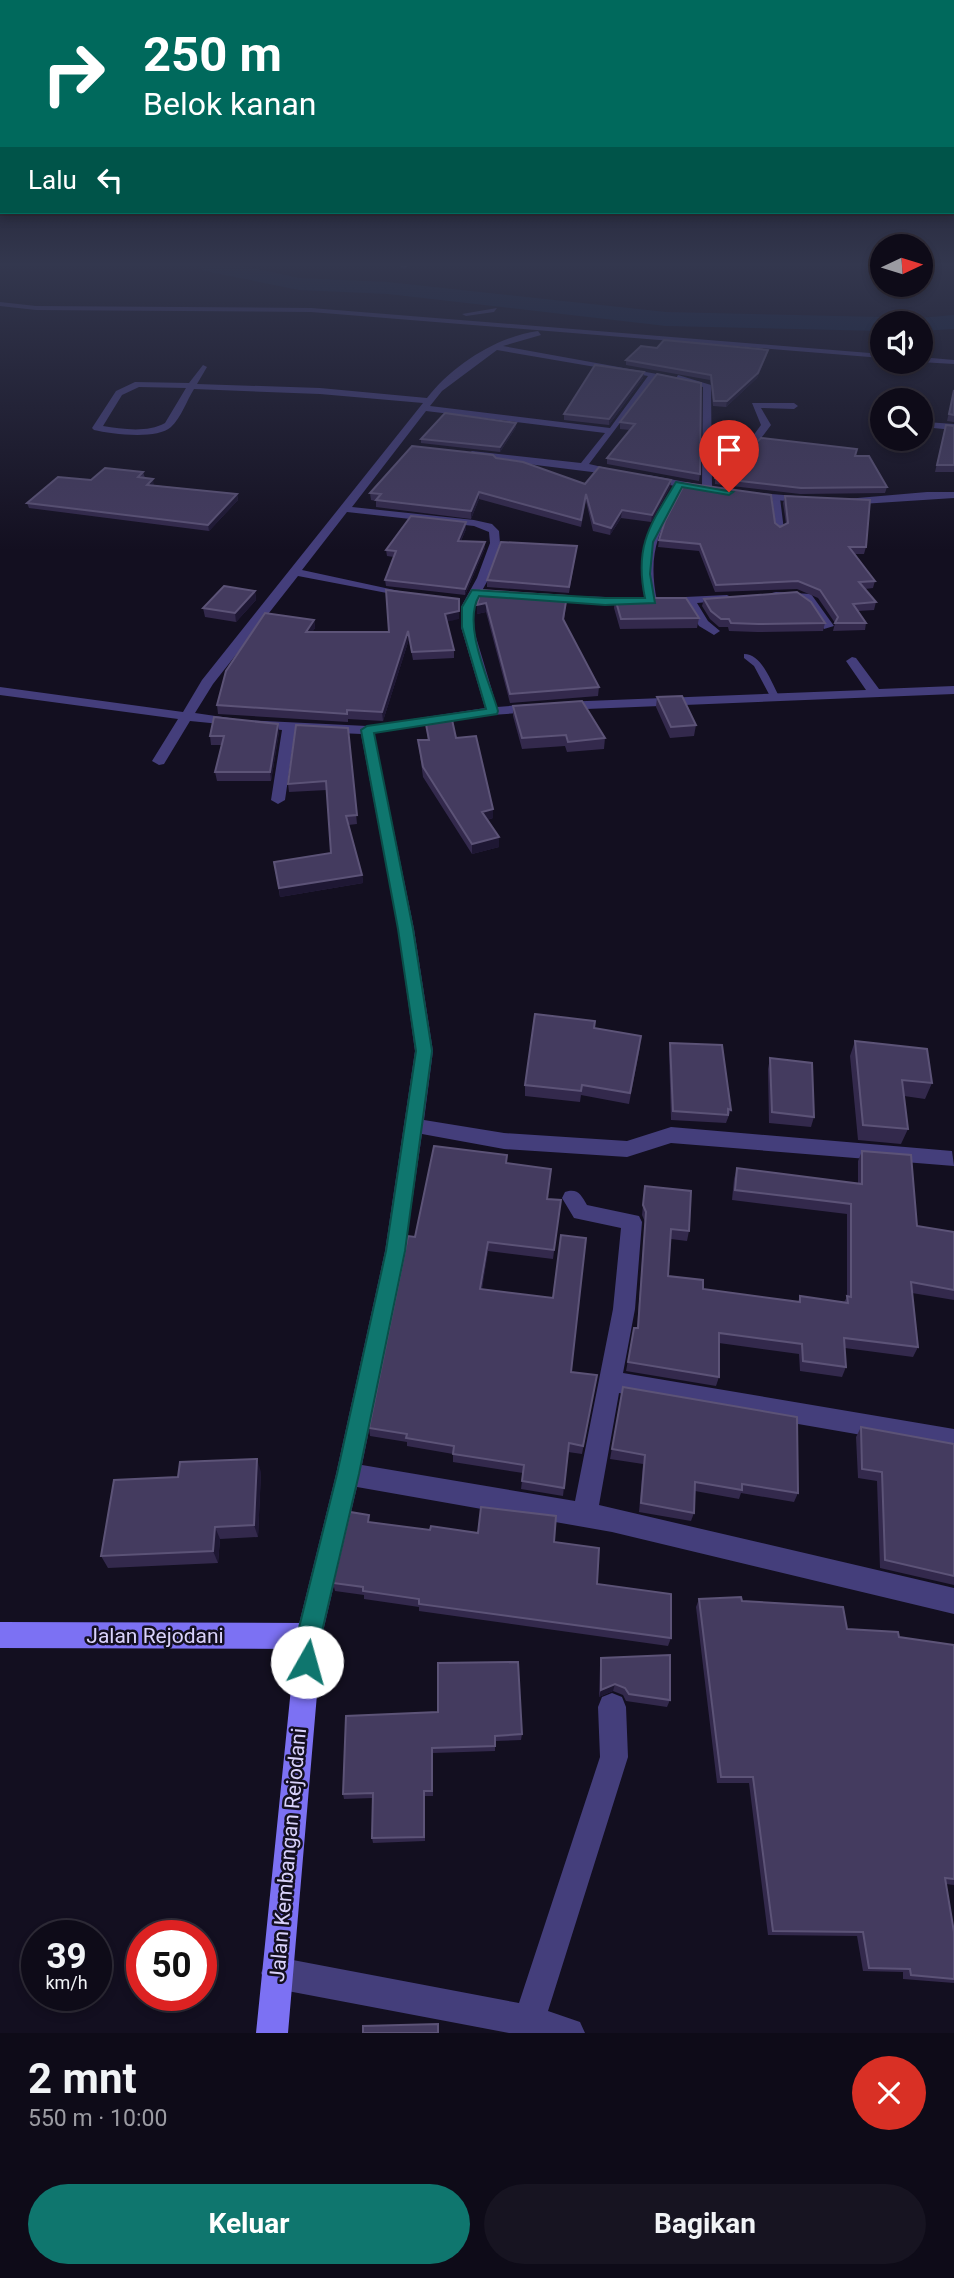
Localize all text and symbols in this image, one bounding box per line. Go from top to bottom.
text: 250 m [143,26,282,83]
icon: right [28,28,119,119]
text: Belok kanan [143,85,316,123]
icon: left [91,161,129,199]
text: Lalu [28,165,77,195]
north arrow [870,234,933,298]
map controls [870,234,933,451]
button: sound [870,311,933,374]
button: search [870,388,933,451]
pin [699,420,759,492]
icon: arrive [710,431,748,469]
street label: Jalan Rejodani [86,1624,224,1648]
position arrow [270,1625,344,1699]
street label: Jalan Kembangan Rejodani [265,1727,311,1983]
speed limit sign: 50 [126,1920,217,2011]
text: 39 [46,1936,87,1977]
text: km/h [45,1972,88,1993]
text: 2 mnt [28,2054,137,2103]
button: close [852,2056,926,2130]
text: 550 m · 10:00 [28,2105,167,2132]
button: Keluar [28,2184,470,2264]
button: Bagikan [484,2184,926,2264]

